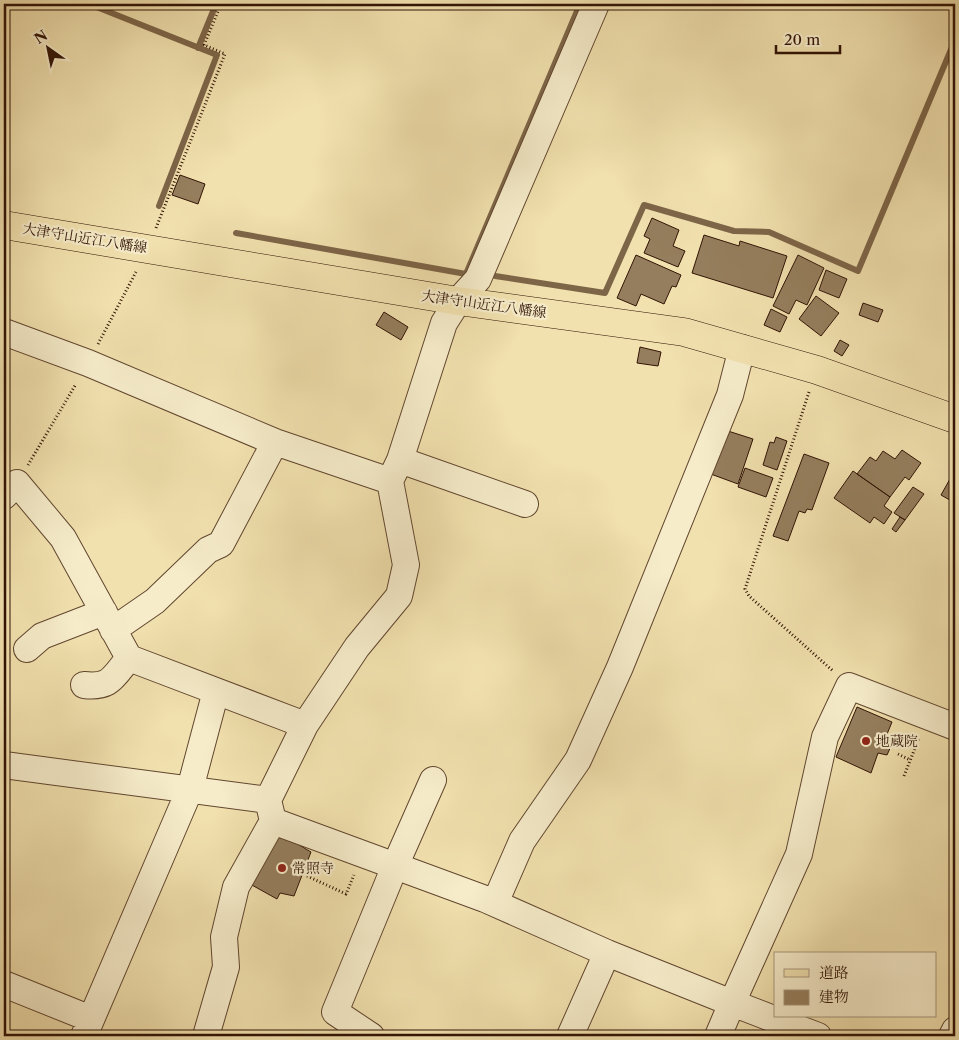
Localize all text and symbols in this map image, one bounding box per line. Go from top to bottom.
north arrow [22,22,72,72]
scale bar [776,22,840,54]
text: N [31,26,51,48]
text: 20 m [784,30,820,49]
street label: 大津守山近江八幡線 [21,219,149,257]
street label: 大津守山近江八幡線 [420,286,548,322]
place label: 地蔵院 [876,732,918,750]
marker: 地蔵院 [860,735,872,747]
place label: 常照寺 [292,859,334,877]
marker: 常照寺 [276,862,288,874]
legend [774,952,936,1018]
text: 道路 [819,963,849,982]
text: 建物 [819,987,849,1006]

